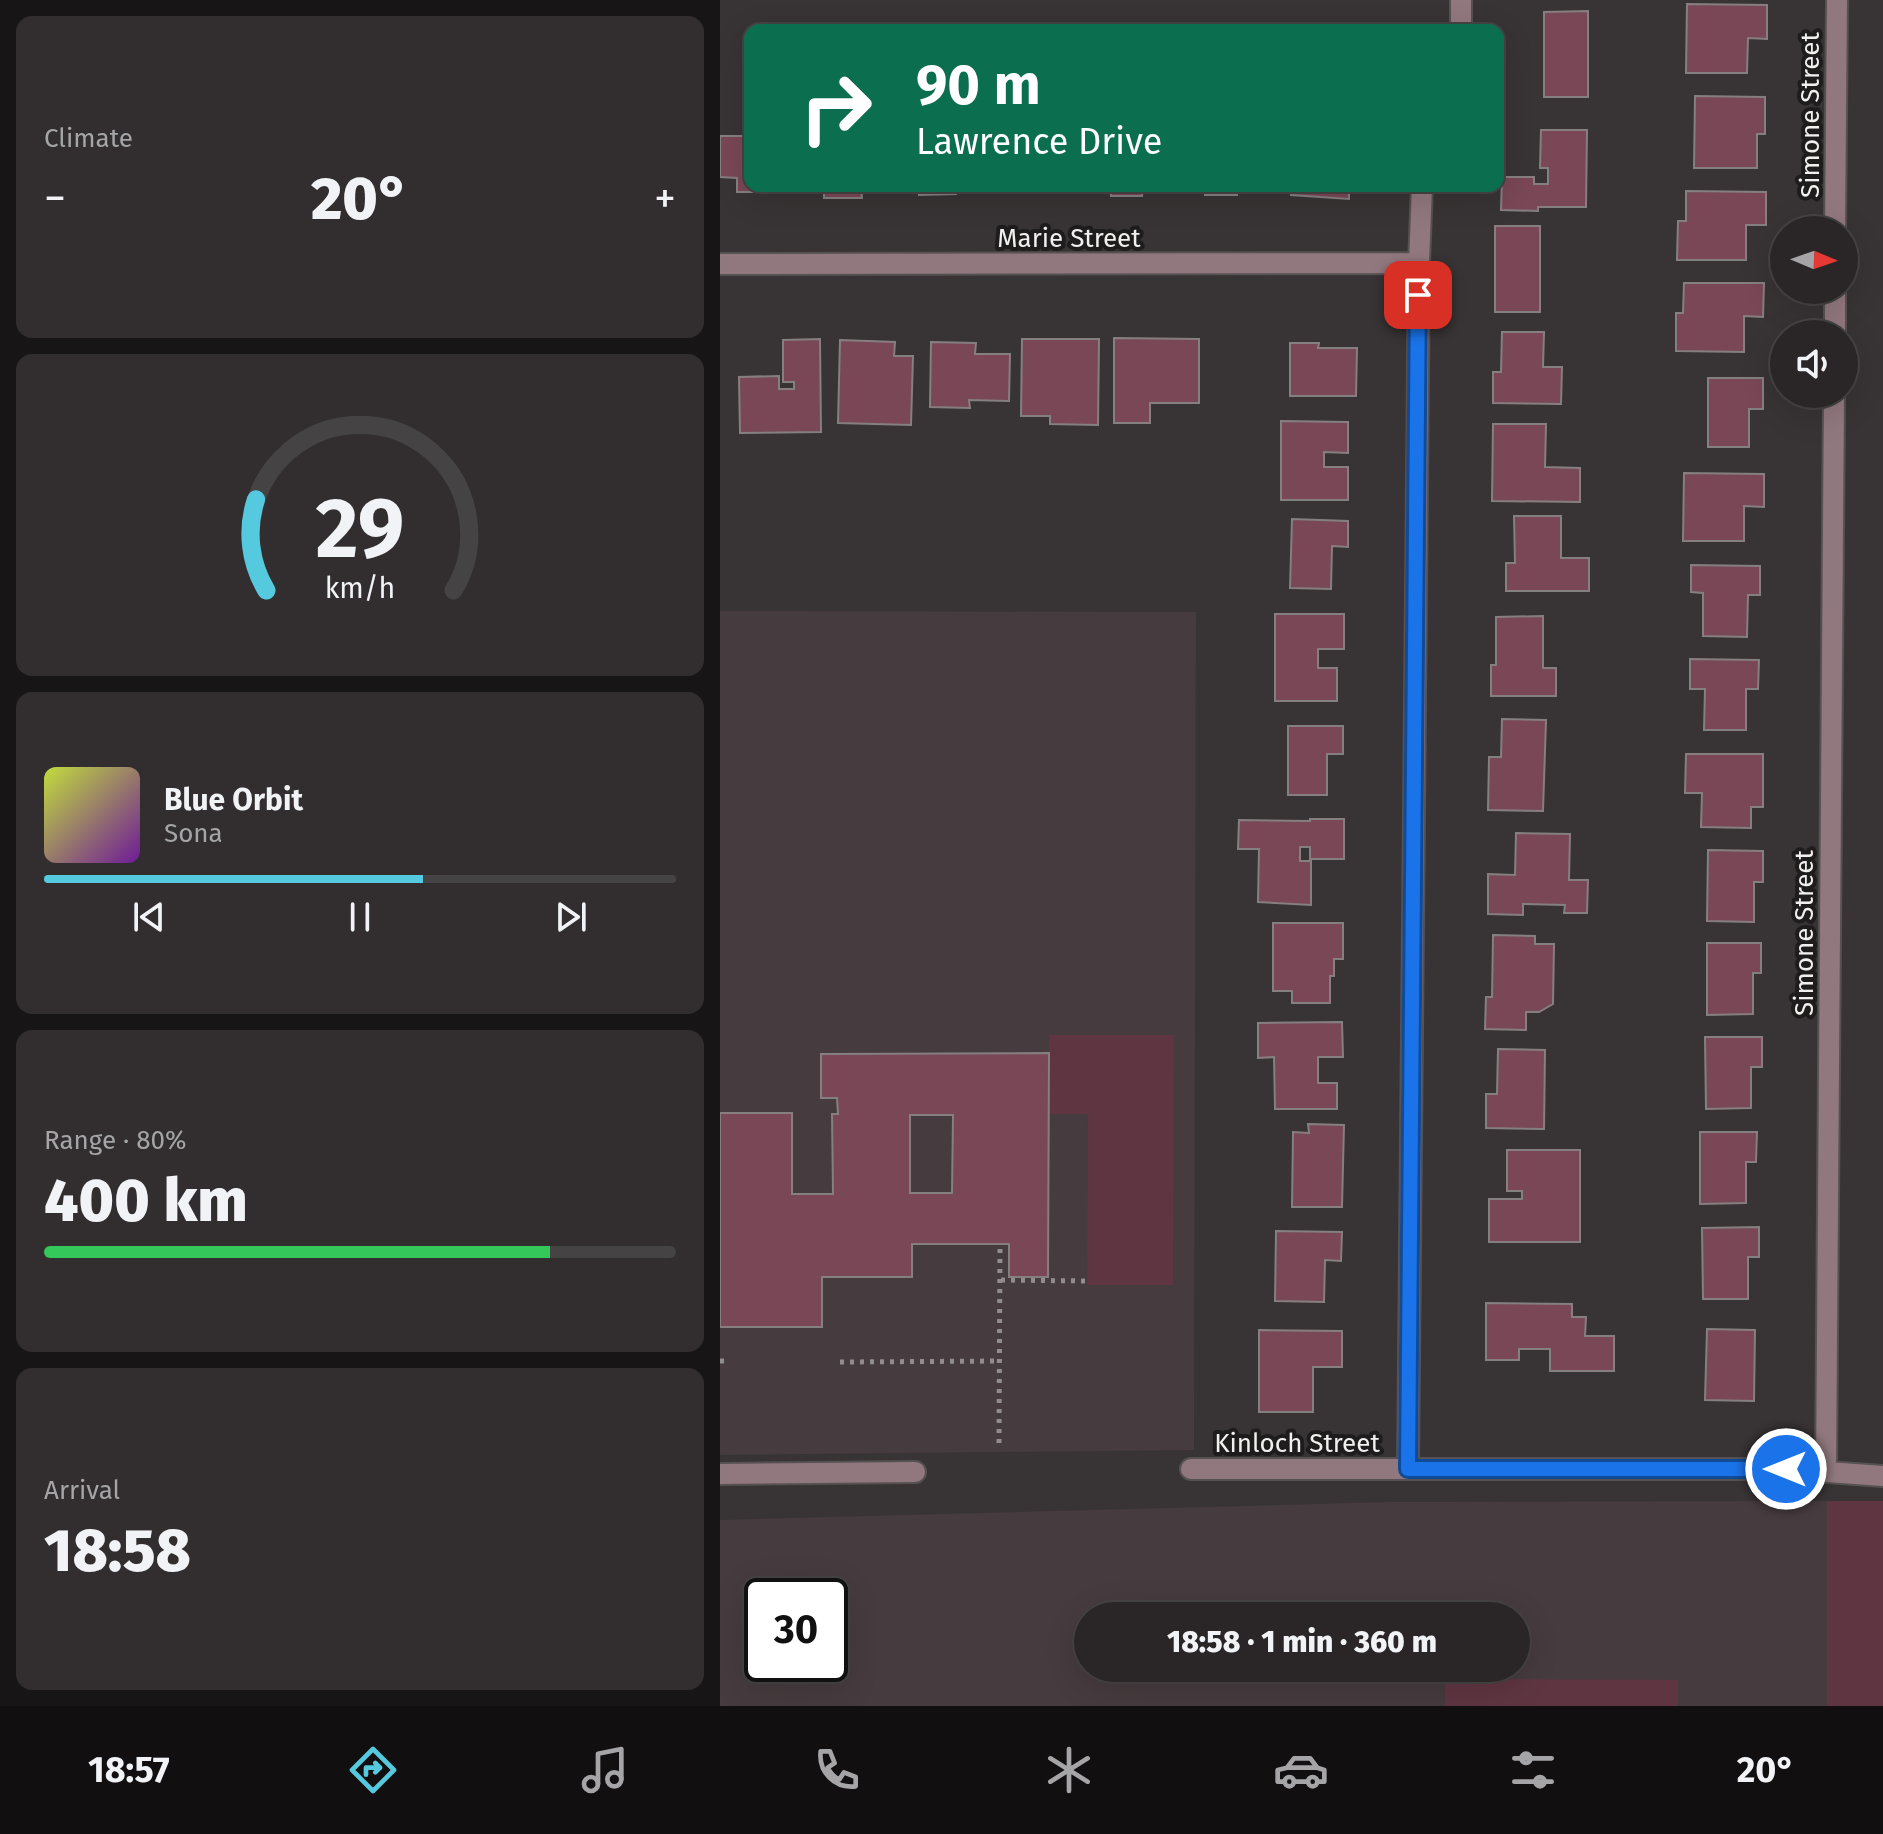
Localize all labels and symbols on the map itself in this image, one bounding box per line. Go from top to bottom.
street label: Simone Street [1795,31,1826,198]
north arrow [1770,216,1858,304]
street label: Marie Street [997,223,1141,254]
pin [1384,261,1452,329]
street label: Simone Street [1789,849,1820,1016]
position arrow [1744,1427,1828,1511]
street label: Kinloch Street [1214,1428,1380,1459]
speed limit sign: 30 [744,1578,848,1682]

